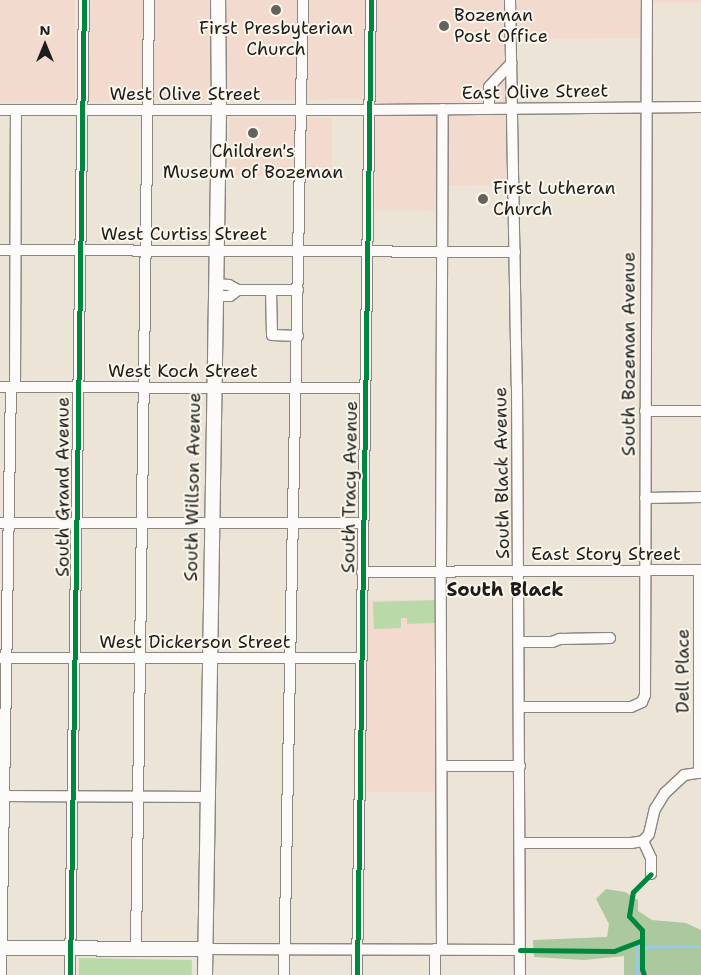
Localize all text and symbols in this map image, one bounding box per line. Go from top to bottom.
marker: First Presbyterian Church [270,4,282,16]
place label: Bozeman Post Office [454,5,548,48]
place label: First Presbyterian Church [199,18,353,60]
north arrow [20,20,70,70]
marker: Bozeman Post Office [438,20,450,32]
text: N [39,21,51,39]
street label: East Olive Street [461,80,609,104]
street label: West Olive Street [109,83,261,105]
marker: Children's Museum of Bozeman [247,127,259,139]
place label: Children's Museum of Bozeman [163,141,343,183]
place label: First Lutheran Church [493,178,615,220]
marker: First Lutheran Church [477,193,489,205]
street label: West Curtiss Street [101,223,267,245]
street label: South Bozeman Avenue [618,252,640,456]
street label: West Koch Street [108,360,258,382]
street label: South Black Avenue [490,387,514,559]
street label: South Willson Avenue [181,392,205,582]
street label: South Grand Avenue [52,397,74,577]
street label: South Tracy Avenue [338,401,362,573]
street label: East Story Street [531,543,681,565]
district label: South Black [446,579,564,601]
street label: Dell Place [672,629,694,713]
street label: West Dickerson Street [99,631,291,653]

